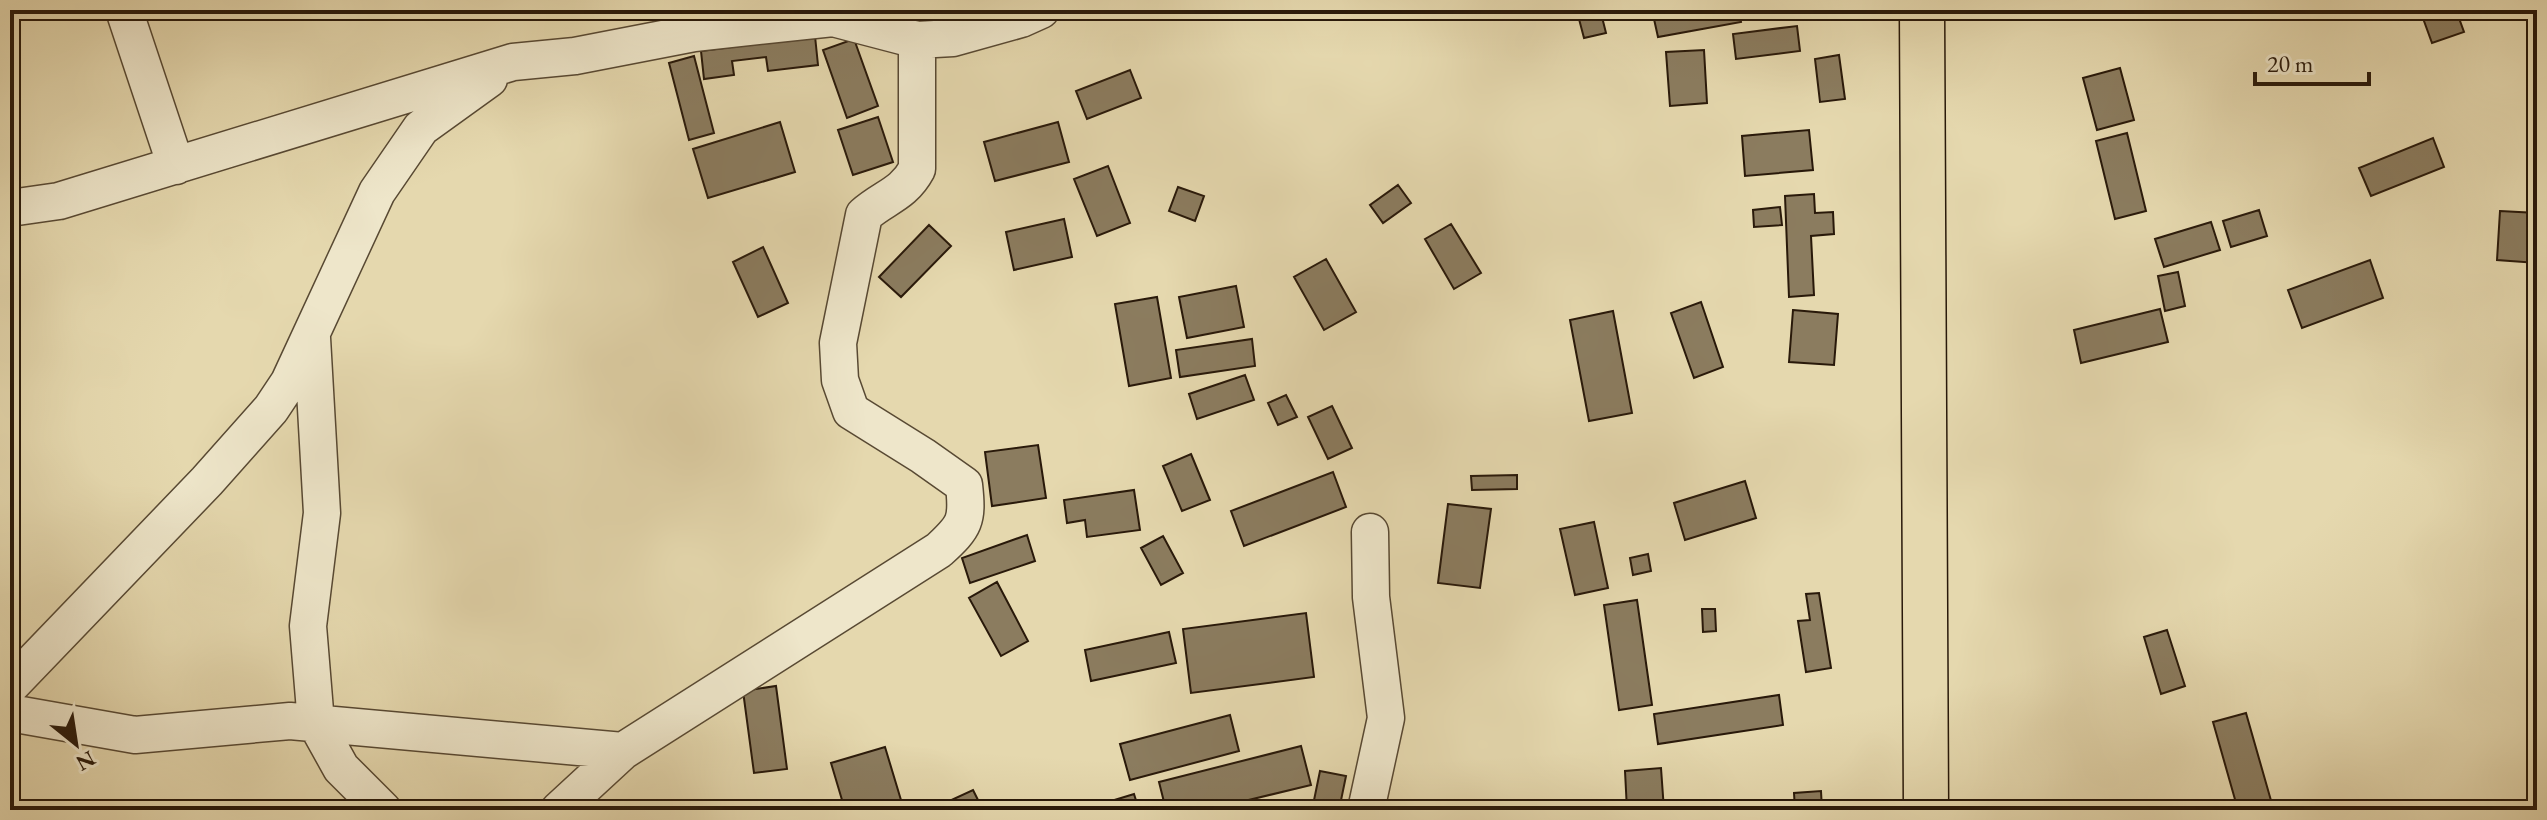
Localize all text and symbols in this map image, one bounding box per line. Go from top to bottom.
scale bar [2255,36,2369,86]
text: 20 m [2267,48,2314,79]
north arrow [36,704,116,784]
text: N [71,744,101,778]

